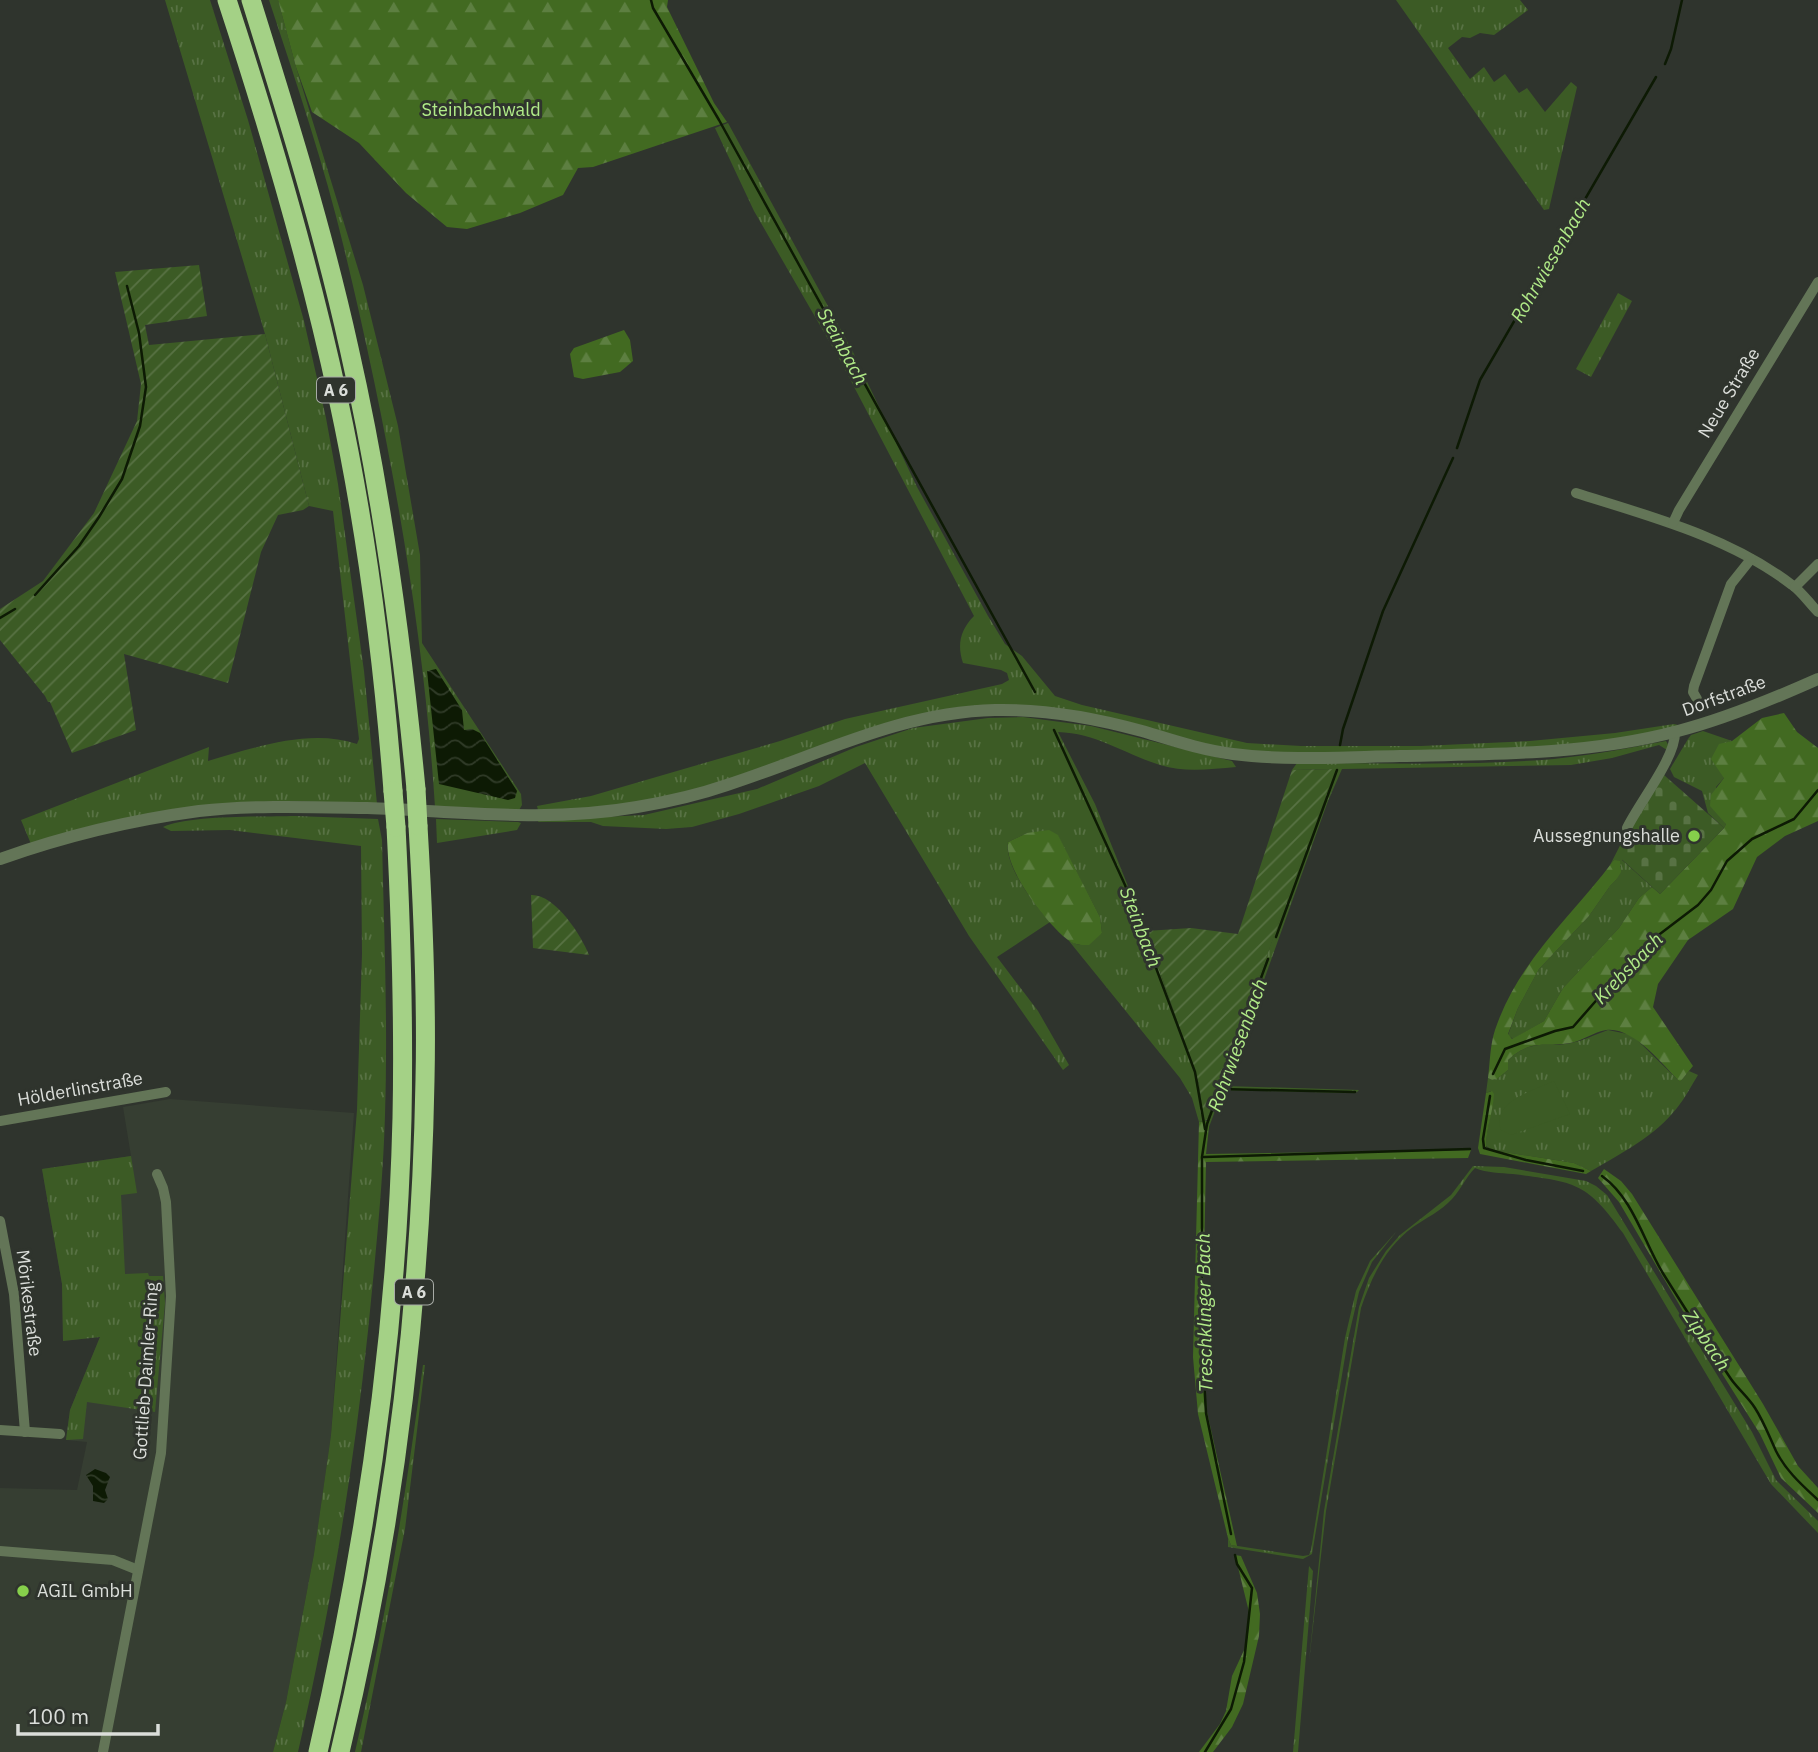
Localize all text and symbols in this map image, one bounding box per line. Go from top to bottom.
park label: Steinbachwald [421,98,541,121]
water label: Rohrwiesenbach [1505,194,1595,326]
water label: Steinbach [812,303,874,389]
street label: Neue Straße [1693,343,1765,442]
road number: A 6 [317,378,355,402]
street label: Dorfstraße [1679,670,1769,721]
place label: Aussegnungshalle [1533,824,1680,847]
marker: Aussegnungshalle [1686,828,1702,844]
water label: Steinbach [1115,883,1167,971]
water label: Krebsbach [1588,927,1668,1009]
water label: Rohrwiesenbach [1202,975,1272,1115]
street label: Hölderlinstraße [15,1066,144,1111]
water label: Treschklinger Bach [1191,1233,1217,1393]
street label: Mörikestraße [12,1248,47,1358]
road number: A 6 [395,1280,433,1304]
street label: Gottlieb-Daimler-Ring [128,1281,163,1461]
water label: Zipbach [1677,1304,1736,1375]
place label: AGIL GmbH [37,1579,133,1602]
marker: AGIL GmbH [15,1583,31,1599]
scale bar [18,1692,158,1736]
text: 100 m [28,1702,89,1730]

